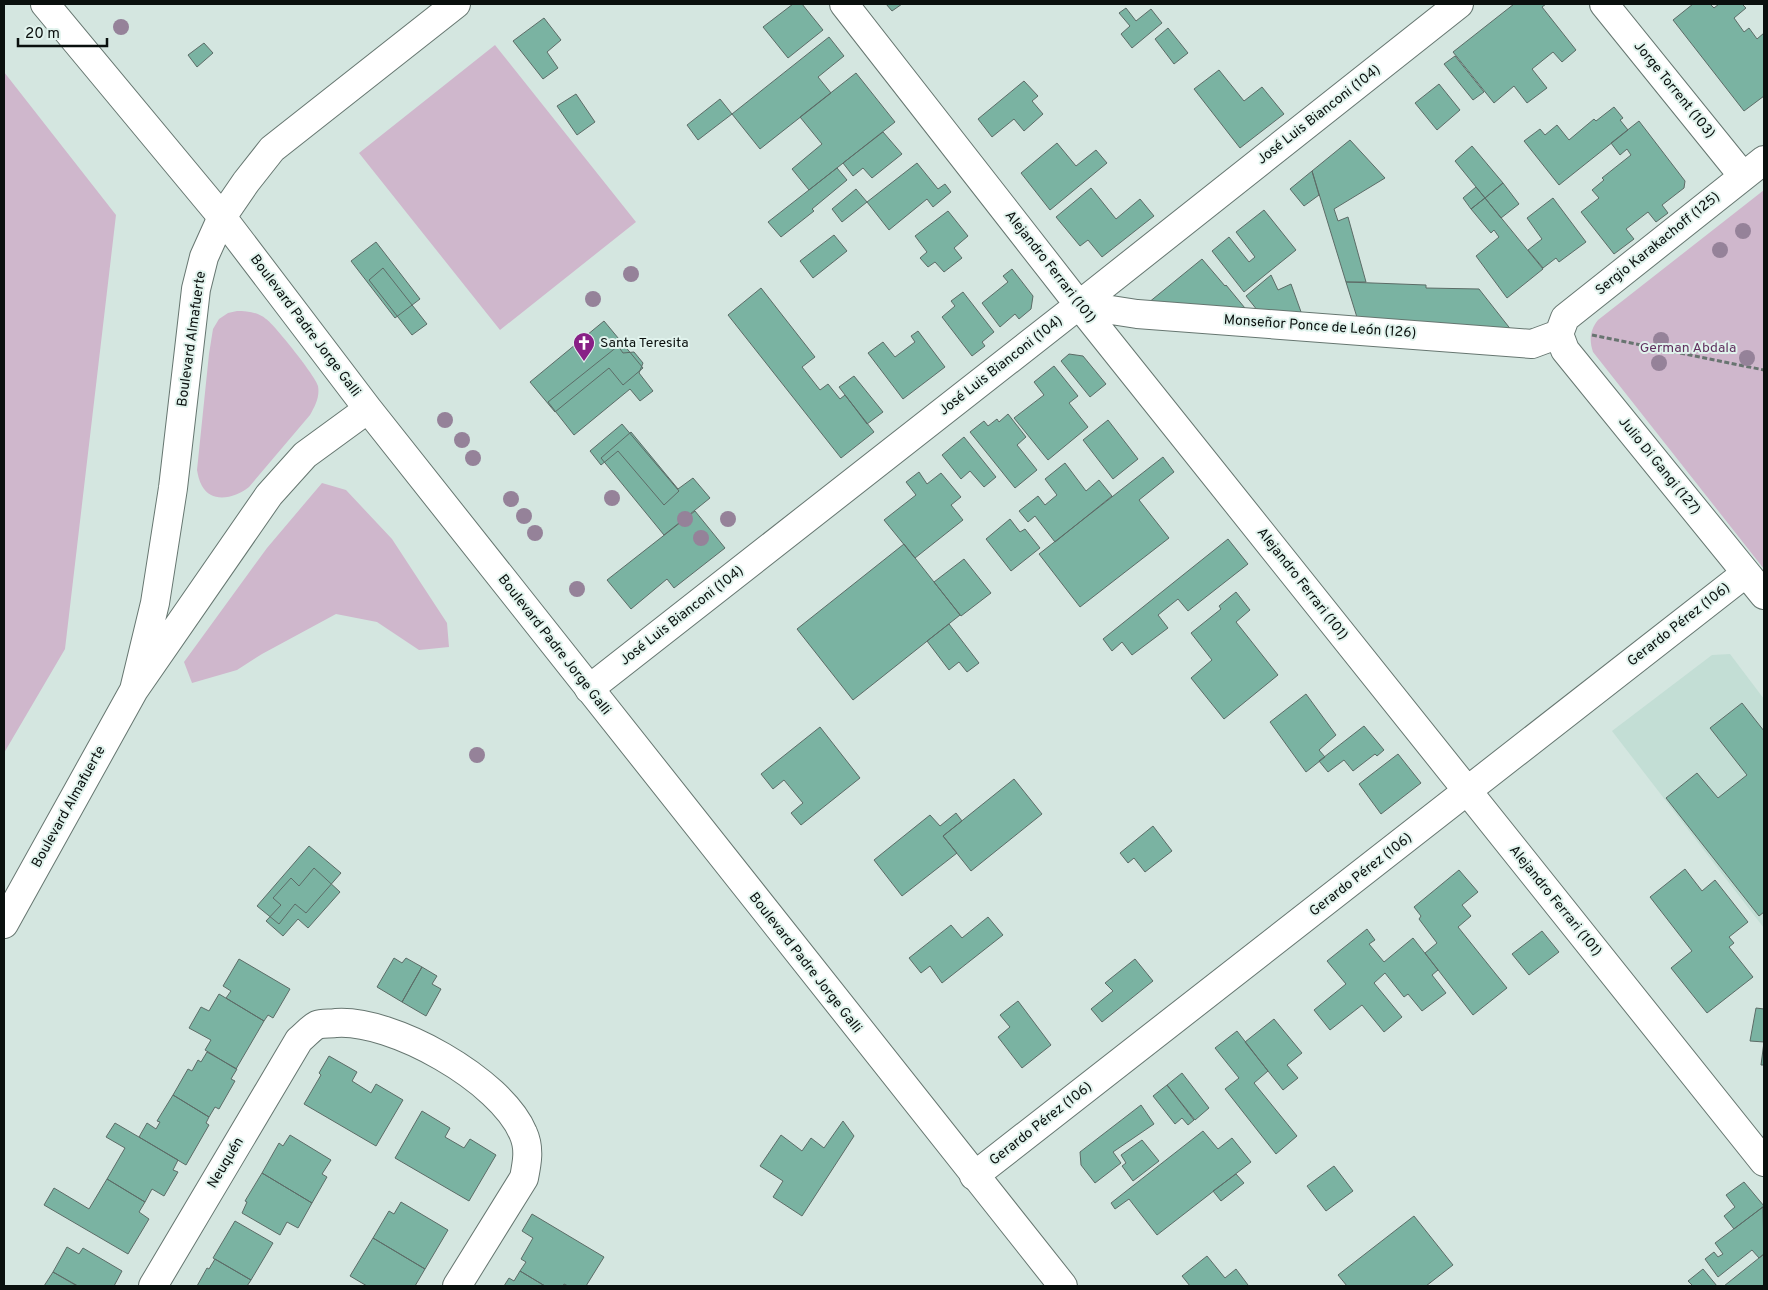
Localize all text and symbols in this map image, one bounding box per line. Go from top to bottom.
scale bar [18,15,106,47]
text: 20 m [25,25,60,44]
street label: Jorge Torrent (103) [1630,38,1718,142]
street label: José Luis Bianconi (104) [1254,61,1384,169]
street label: Sergio Karakachoff (125) [1592,189,1724,299]
street label: Alejandro Ferrari (101) [1001,207,1099,327]
street label: Boulevard Padre Jorge Galli [246,252,364,400]
street label: Boulevard Almafuerte [174,270,210,408]
street label: José Luis Bianconi (104) [936,312,1066,420]
street label: Monseñor Ponce de León (126) [1223,312,1417,342]
church icon: Santa Teresita [572,331,596,362]
place label: Santa Teresita [600,335,689,352]
park label: German Abdala [1640,340,1736,357]
street label: Julio Di Gangi (127) [1614,414,1704,518]
street label: Alejandro Ferrari (101) [1253,524,1351,644]
street label: José Luis Bianconi (104) [617,562,747,670]
street label: Boulevard Padre Jorge Galli [494,571,614,719]
street label: Gerardo Pérez (106) [1624,580,1734,670]
street label: Boulevard Almafuerte [28,743,110,871]
street label: Gerardo Pérez (106) [1306,830,1416,920]
street label: Alejandro Ferrari (101) [1505,842,1605,960]
street label: Boulevard Padre Jorge Galli [745,889,865,1037]
street label: Gerardo Pérez (106) [986,1079,1096,1169]
street label: Neuquén [204,1134,248,1192]

